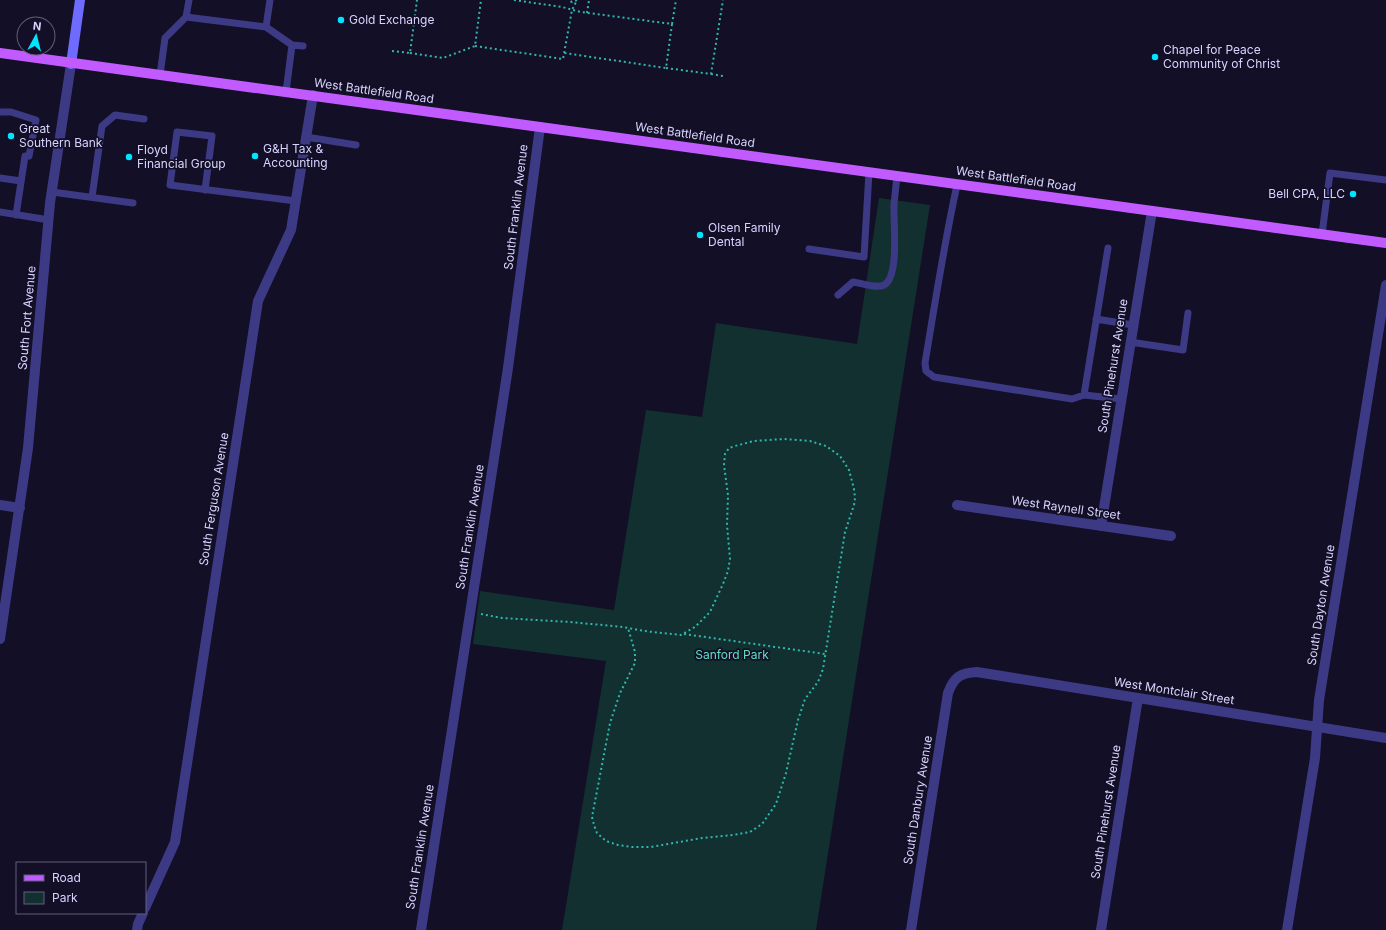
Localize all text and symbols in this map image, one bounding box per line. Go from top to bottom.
place label: Gold Exchange [349,12,434,27]
marker: Gold Exchange [336,15,346,25]
north arrow [16,16,56,56]
text: N [32,19,42,34]
place label: Chapel for Peace Community of Christ [1163,42,1280,71]
marker: Chapel for Peace Community of Christ [1150,52,1160,62]
street label: West Battlefield Road [313,75,435,106]
street label: West Battlefield Road [634,119,756,150]
place label: Great Southern Bank [19,121,103,150]
marker: Great Southern Bank [6,131,16,141]
place label: G&H Tax & Accounting [263,141,328,170]
place label: Floyd Financial Group [137,142,226,171]
street label: South Franklin Avenue [500,143,531,271]
marker: G&H Tax & Accounting [250,151,260,161]
marker: Floyd Financial Group [124,152,134,162]
street label: West Battlefield Road [955,163,1077,194]
place label: Bell CPA, LLC [1268,186,1345,201]
marker: Bell CPA, LLC [1348,189,1358,199]
place label: Olsen Family Dental [708,220,781,249]
marker: Olsen Family Dental [695,230,705,240]
street label: South Fort Avenue [14,265,39,371]
street label: South Pinehurst Avenue [1094,298,1131,434]
street label: South Ferguson Avenue [196,431,231,567]
street label: South Franklin Avenue [452,463,487,591]
street label: West Raynell Street [1011,492,1122,523]
street label: South Dayton Avenue [1304,543,1337,666]
park label: Sanford Park [695,647,769,662]
street label: West Montclair Street [1113,674,1236,707]
street label: South Danbury Avenue [900,734,935,865]
street label: South Pinehurst Avenue [1087,744,1124,880]
street label: South Franklin Avenue [402,783,437,911]
legend [16,862,146,914]
text: Road [52,870,81,885]
text: Park [52,890,78,905]

